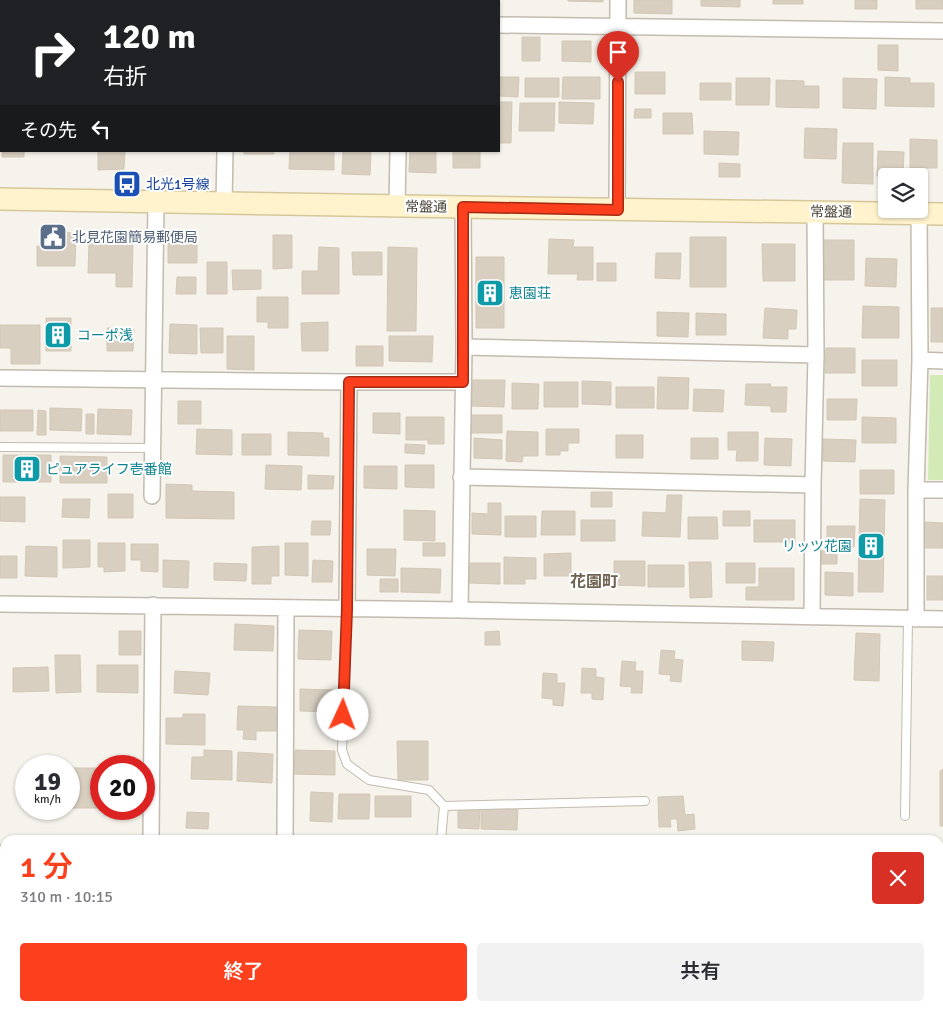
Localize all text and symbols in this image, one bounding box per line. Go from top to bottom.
text: 120 m [103,15,196,58]
icon: right [20,20,85,85]
pin [597,31,639,82]
icon: arrive [604,38,632,66]
text: 右折 [103,63,147,90]
icon: left [87,115,115,143]
text: その先 [20,119,77,143]
map controls [878,168,928,218]
button: layers [878,168,928,218]
bus stop icon: 北光1号線 [112,169,142,199]
place label: 北光1号線 [146,176,210,193]
street label: 常盤通 [405,198,447,216]
street label: 常盤通 [810,203,852,221]
public building icon: 北見花園簡易郵便局 [38,222,68,252]
place label: 北見花園簡易郵便局 [72,229,198,246]
building icon: 恵園荘 [475,278,505,308]
place label: 恵園荘 [509,285,551,302]
building icon: コーポ浅 [43,320,73,350]
place label: コーポ浅 [77,327,133,344]
building icon: ピュアライフ壱番館 [12,454,42,484]
place label: ピュアライフ壱番館 [46,461,172,478]
building icon: リッツ花園 [856,531,886,561]
place label: リッツ花園 [782,538,852,555]
district label: 花園町 [570,572,618,592]
position arrow [316,688,368,740]
speed limit sign: 20 [90,755,155,820]
text: 19 [34,766,61,797]
text: km/h [34,792,61,807]
text: 1 分 [20,849,73,886]
button: close [872,852,924,904]
text: 310 m · 10:15 [20,887,113,907]
button: 終了 [20,943,467,1001]
button: 共有 [477,943,924,1001]

